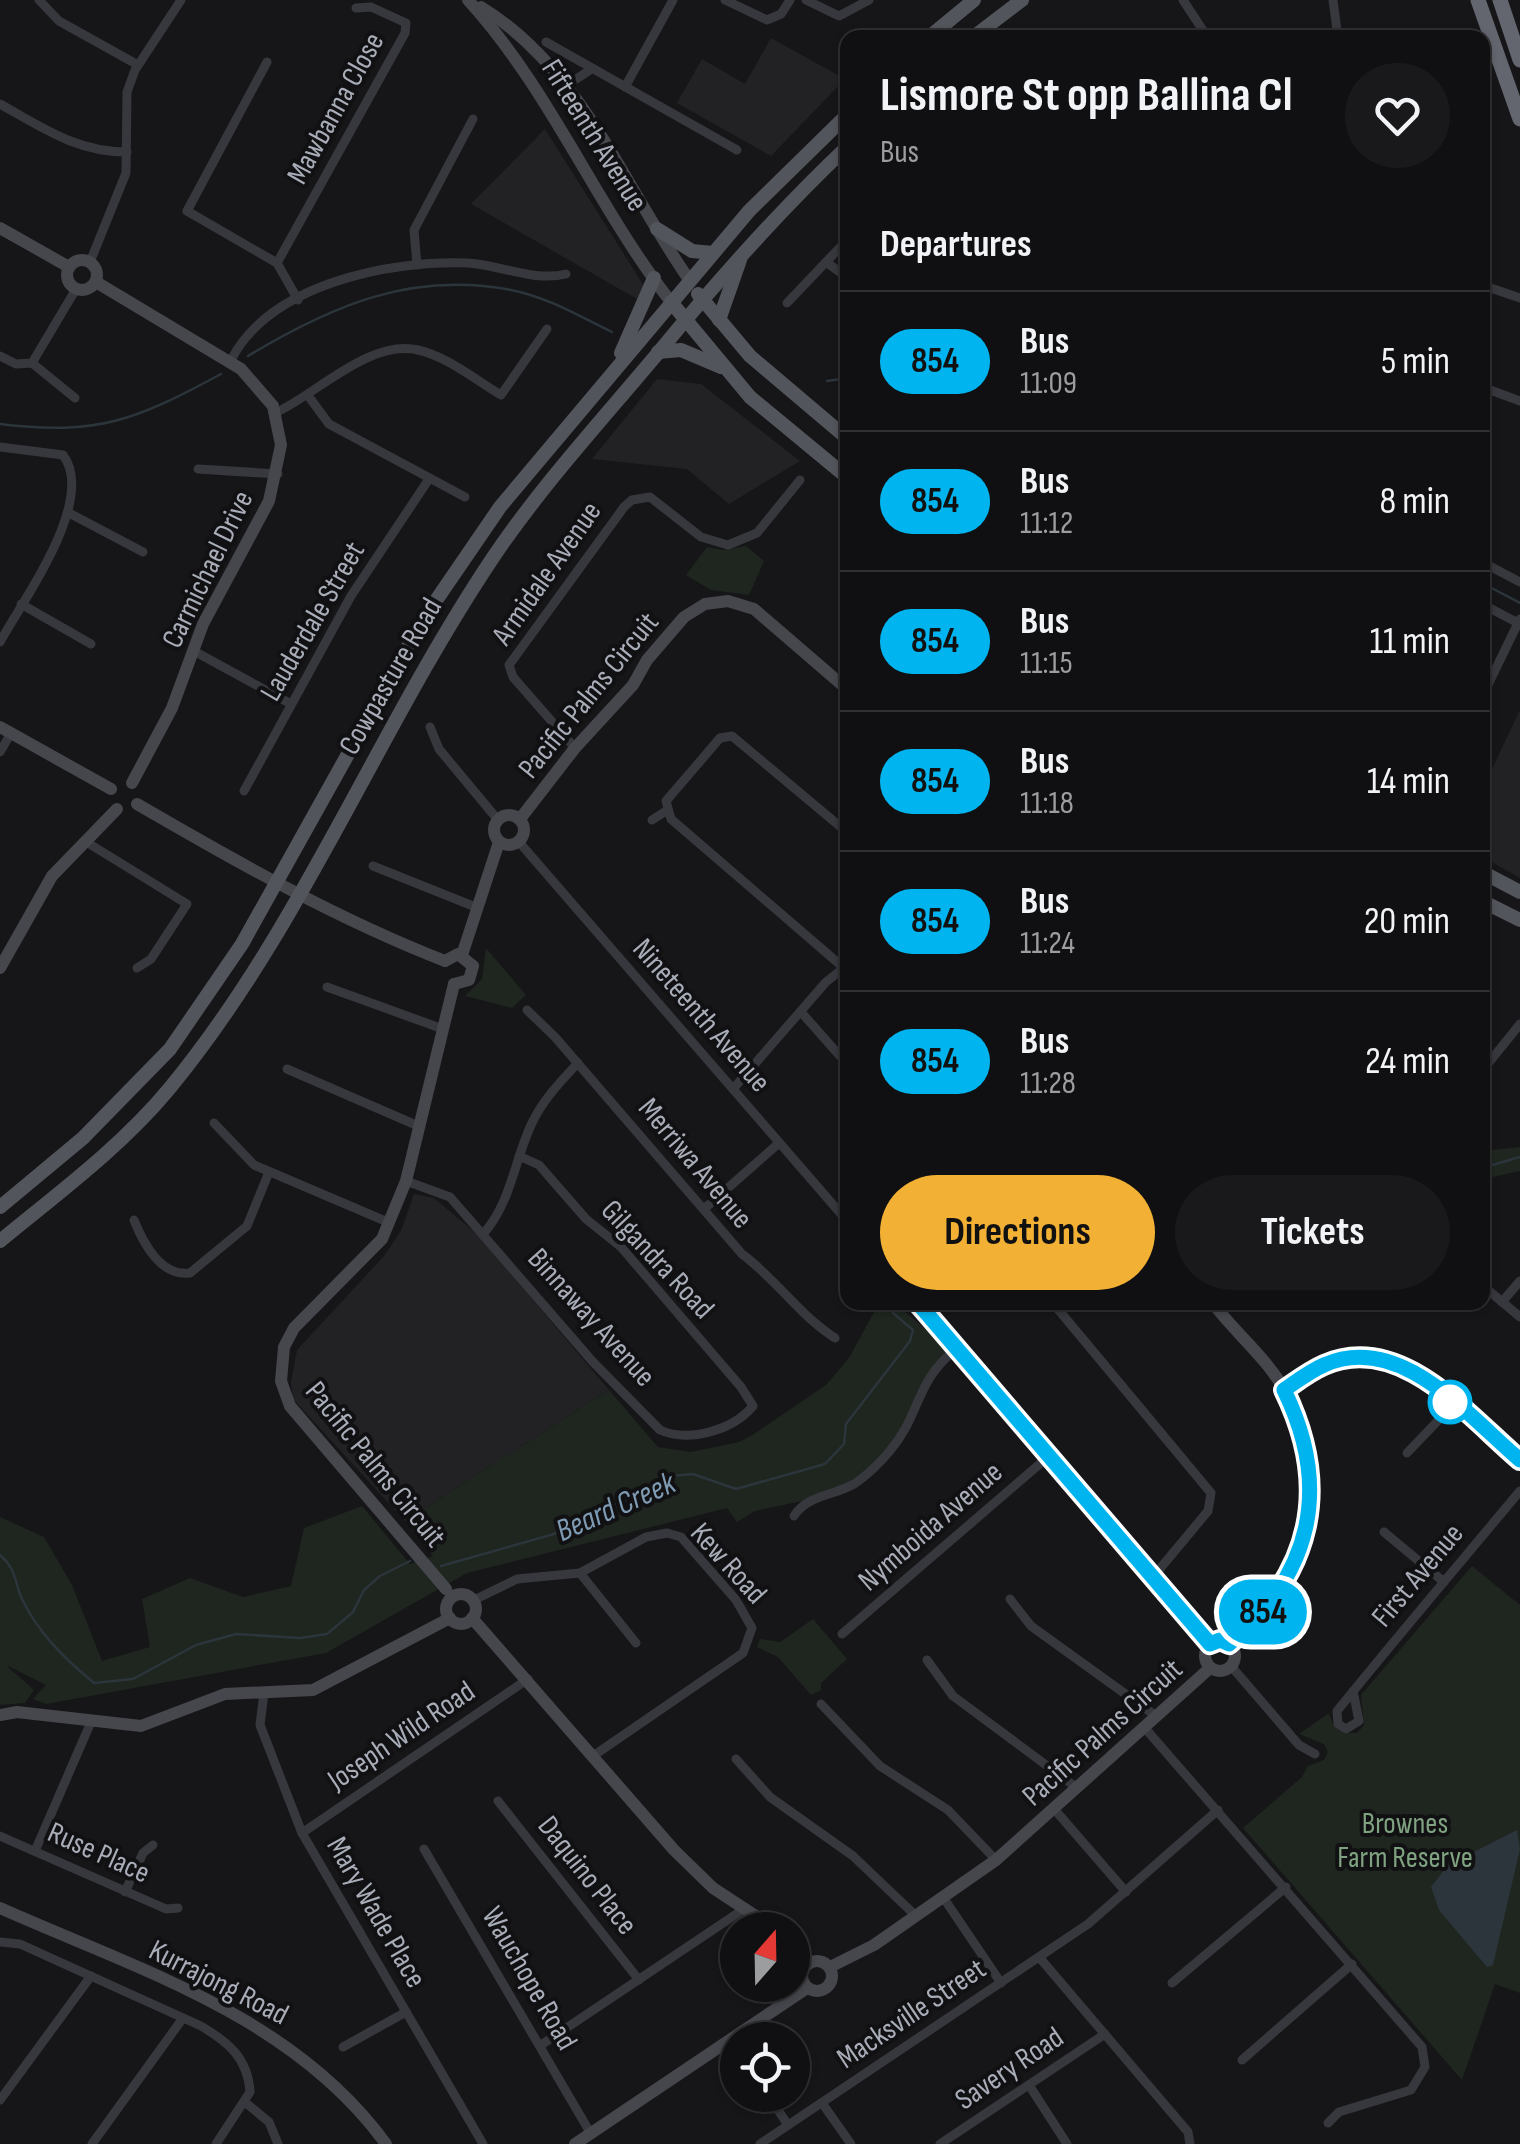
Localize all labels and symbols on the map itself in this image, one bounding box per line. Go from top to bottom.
street label: Mawbanna Close [280,27,392,190]
street label: Fifteenth Avenue [533,53,655,218]
street label: Carmichael Drive [154,485,261,654]
street label: Armidale Avenue [484,495,609,653]
street label: Lauderdale Street [253,536,373,707]
street label: Cowpasture Road [332,592,450,761]
street label: Pacific Palms Circuit [511,605,667,786]
street label: Nineteenth Avenue [625,931,778,1100]
street label: Merriwa Avenue [630,1091,760,1236]
street label: Gilgandra Road [593,1193,721,1326]
street label: Binnaway Avenue [520,1241,663,1394]
street label: Pacific Palms Circuit [297,1374,453,1555]
unlabelled marker [1429,1381,1471,1423]
street label: Nymboida Avenue [851,1455,1010,1599]
water label: Beard Creek [550,1463,682,1551]
street label: Kew Road [683,1516,774,1612]
street label: First Avenue [1364,1517,1471,1635]
line badge: 854 [1206,1580,1320,1644]
street label: Pacific Palms Circuit [1015,1651,1190,1814]
street label: Joseph Wild Road [320,1674,482,1799]
park label: Brownes Farm Reserve [1337,1806,1473,1876]
street label: Daquino Place [530,1809,645,1942]
street label: Ruse Place [42,1815,155,1891]
street label: Mary Wade Place [319,1831,434,1994]
street label: Wauchope Road [474,1901,585,2056]
north arrow [720,1912,810,2002]
street label: Kurrajong Road [143,1932,294,2033]
street label: Macksville Street [830,1951,993,2077]
street label: Savery Road [949,2020,1071,2118]

